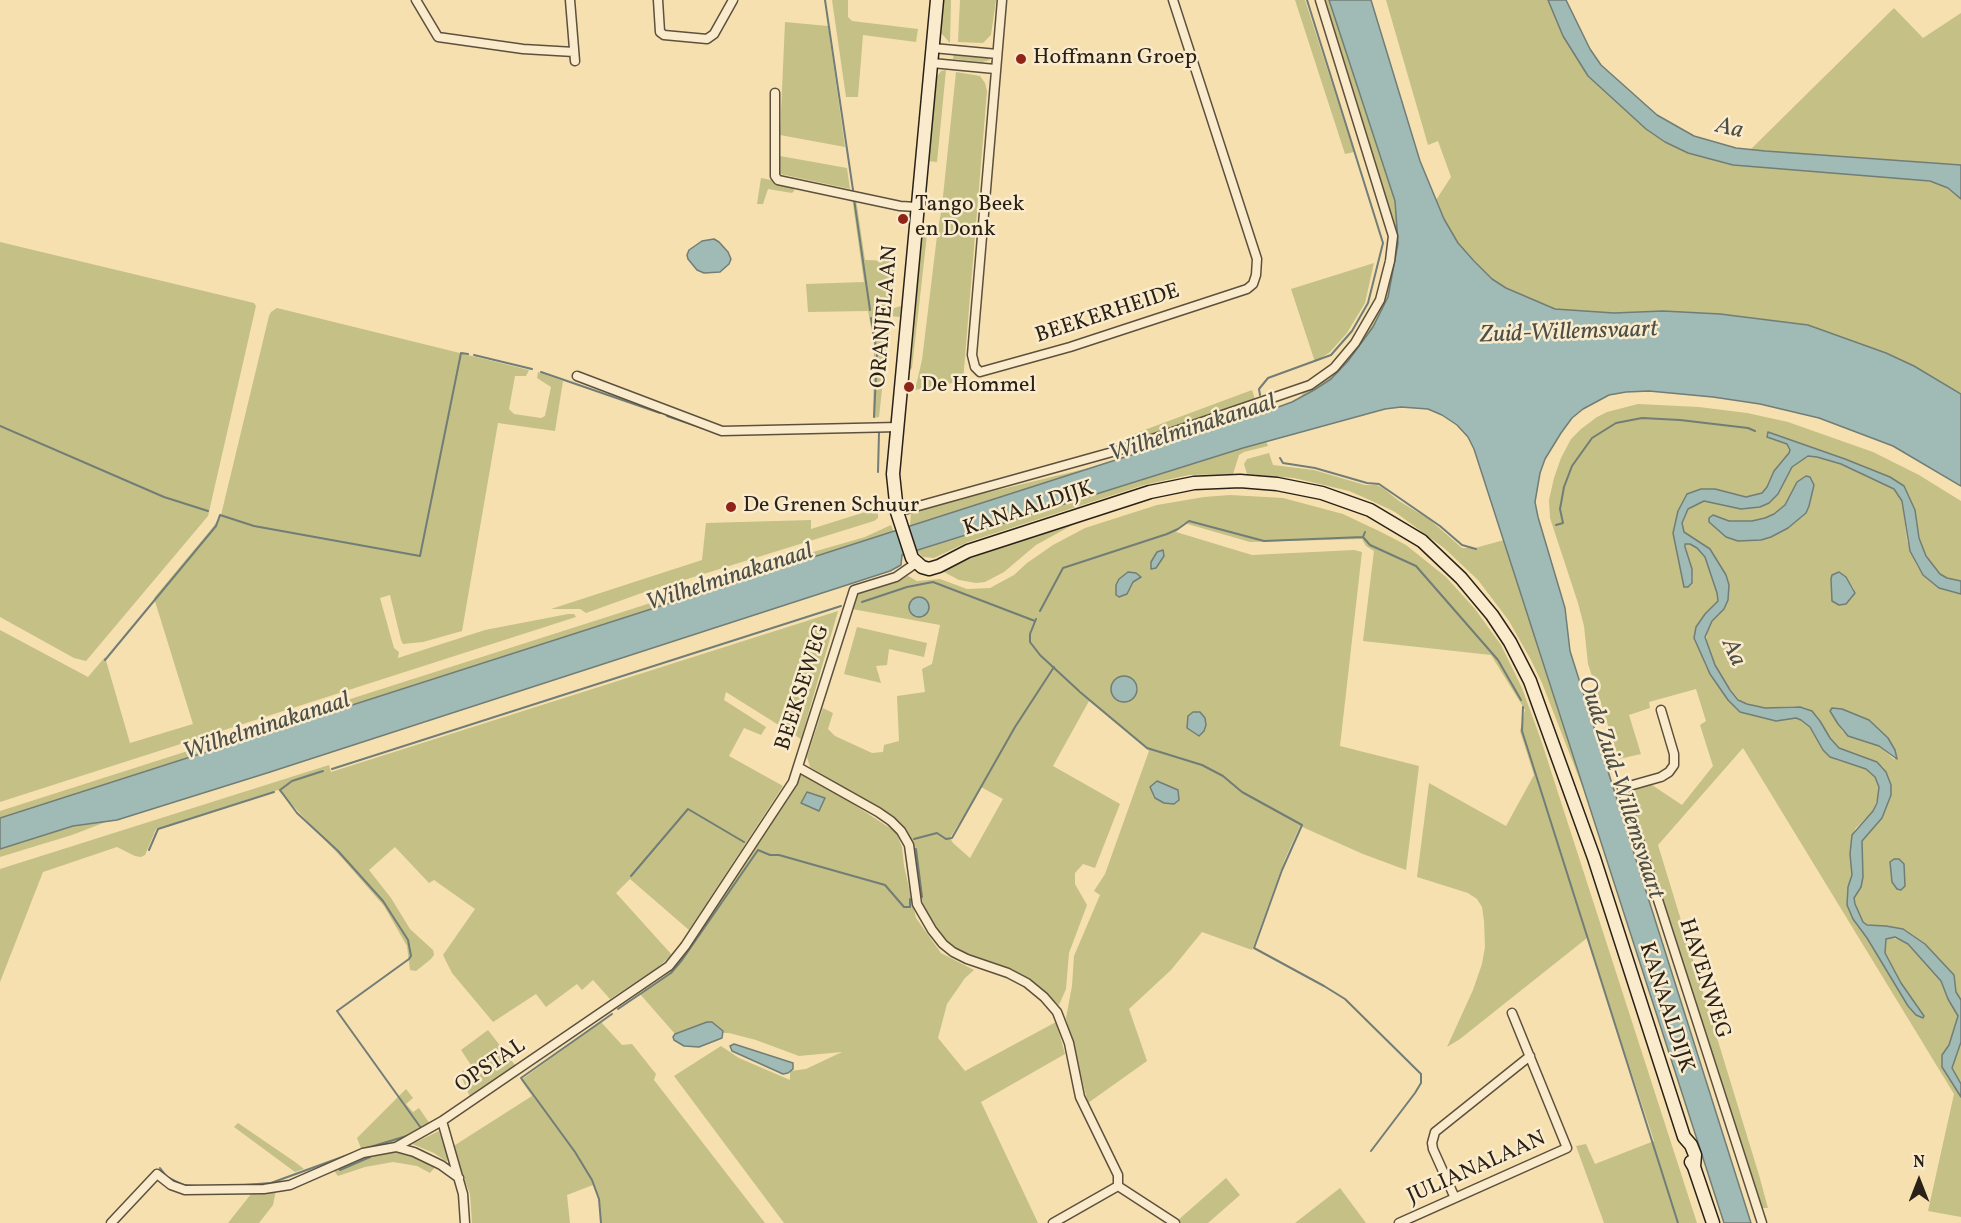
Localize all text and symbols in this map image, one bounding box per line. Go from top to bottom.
place label: Hoffmann Groep [1033,46,1197,72]
marker: Hoffmann Groep [1014,52,1028,66]
water label: Aa [1712,113,1746,147]
place label: Tango Beek en Donk [915,193,1025,244]
marker: Tango Beek en Donk [896,212,910,226]
street label: ORANJELAAN [867,245,905,389]
street label: BEEKERHEIDE [1032,279,1184,351]
water label: Zuid-Willemsvaart [1480,317,1658,351]
place label: De Hommel [921,374,1036,400]
marker: De Hommel [902,380,916,394]
water label: Wilhelminakanaal [1106,389,1280,471]
street label: KANAALDIJK [960,476,1098,544]
place label: De Grenen Schuur [743,494,919,520]
marker: De Grenen Schuur [724,500,738,514]
water label: Wilhelminakanaal [643,538,817,620]
street label: BEEKSEWEG [771,622,837,754]
water label: Aa [1713,635,1751,671]
water label: Oude Zuid-Willemsvaart [1569,673,1669,903]
water label: Wilhelminakanaal [180,687,354,769]
street label: HAVENWEG [1671,916,1735,1042]
street label: KANAALDIJK [1631,939,1699,1077]
street label: OPSTAL [451,1034,531,1100]
street label: JULIANALAAN [1404,1127,1550,1211]
north arrow [1889,1151,1949,1211]
text: N [1913,1152,1925,1174]

